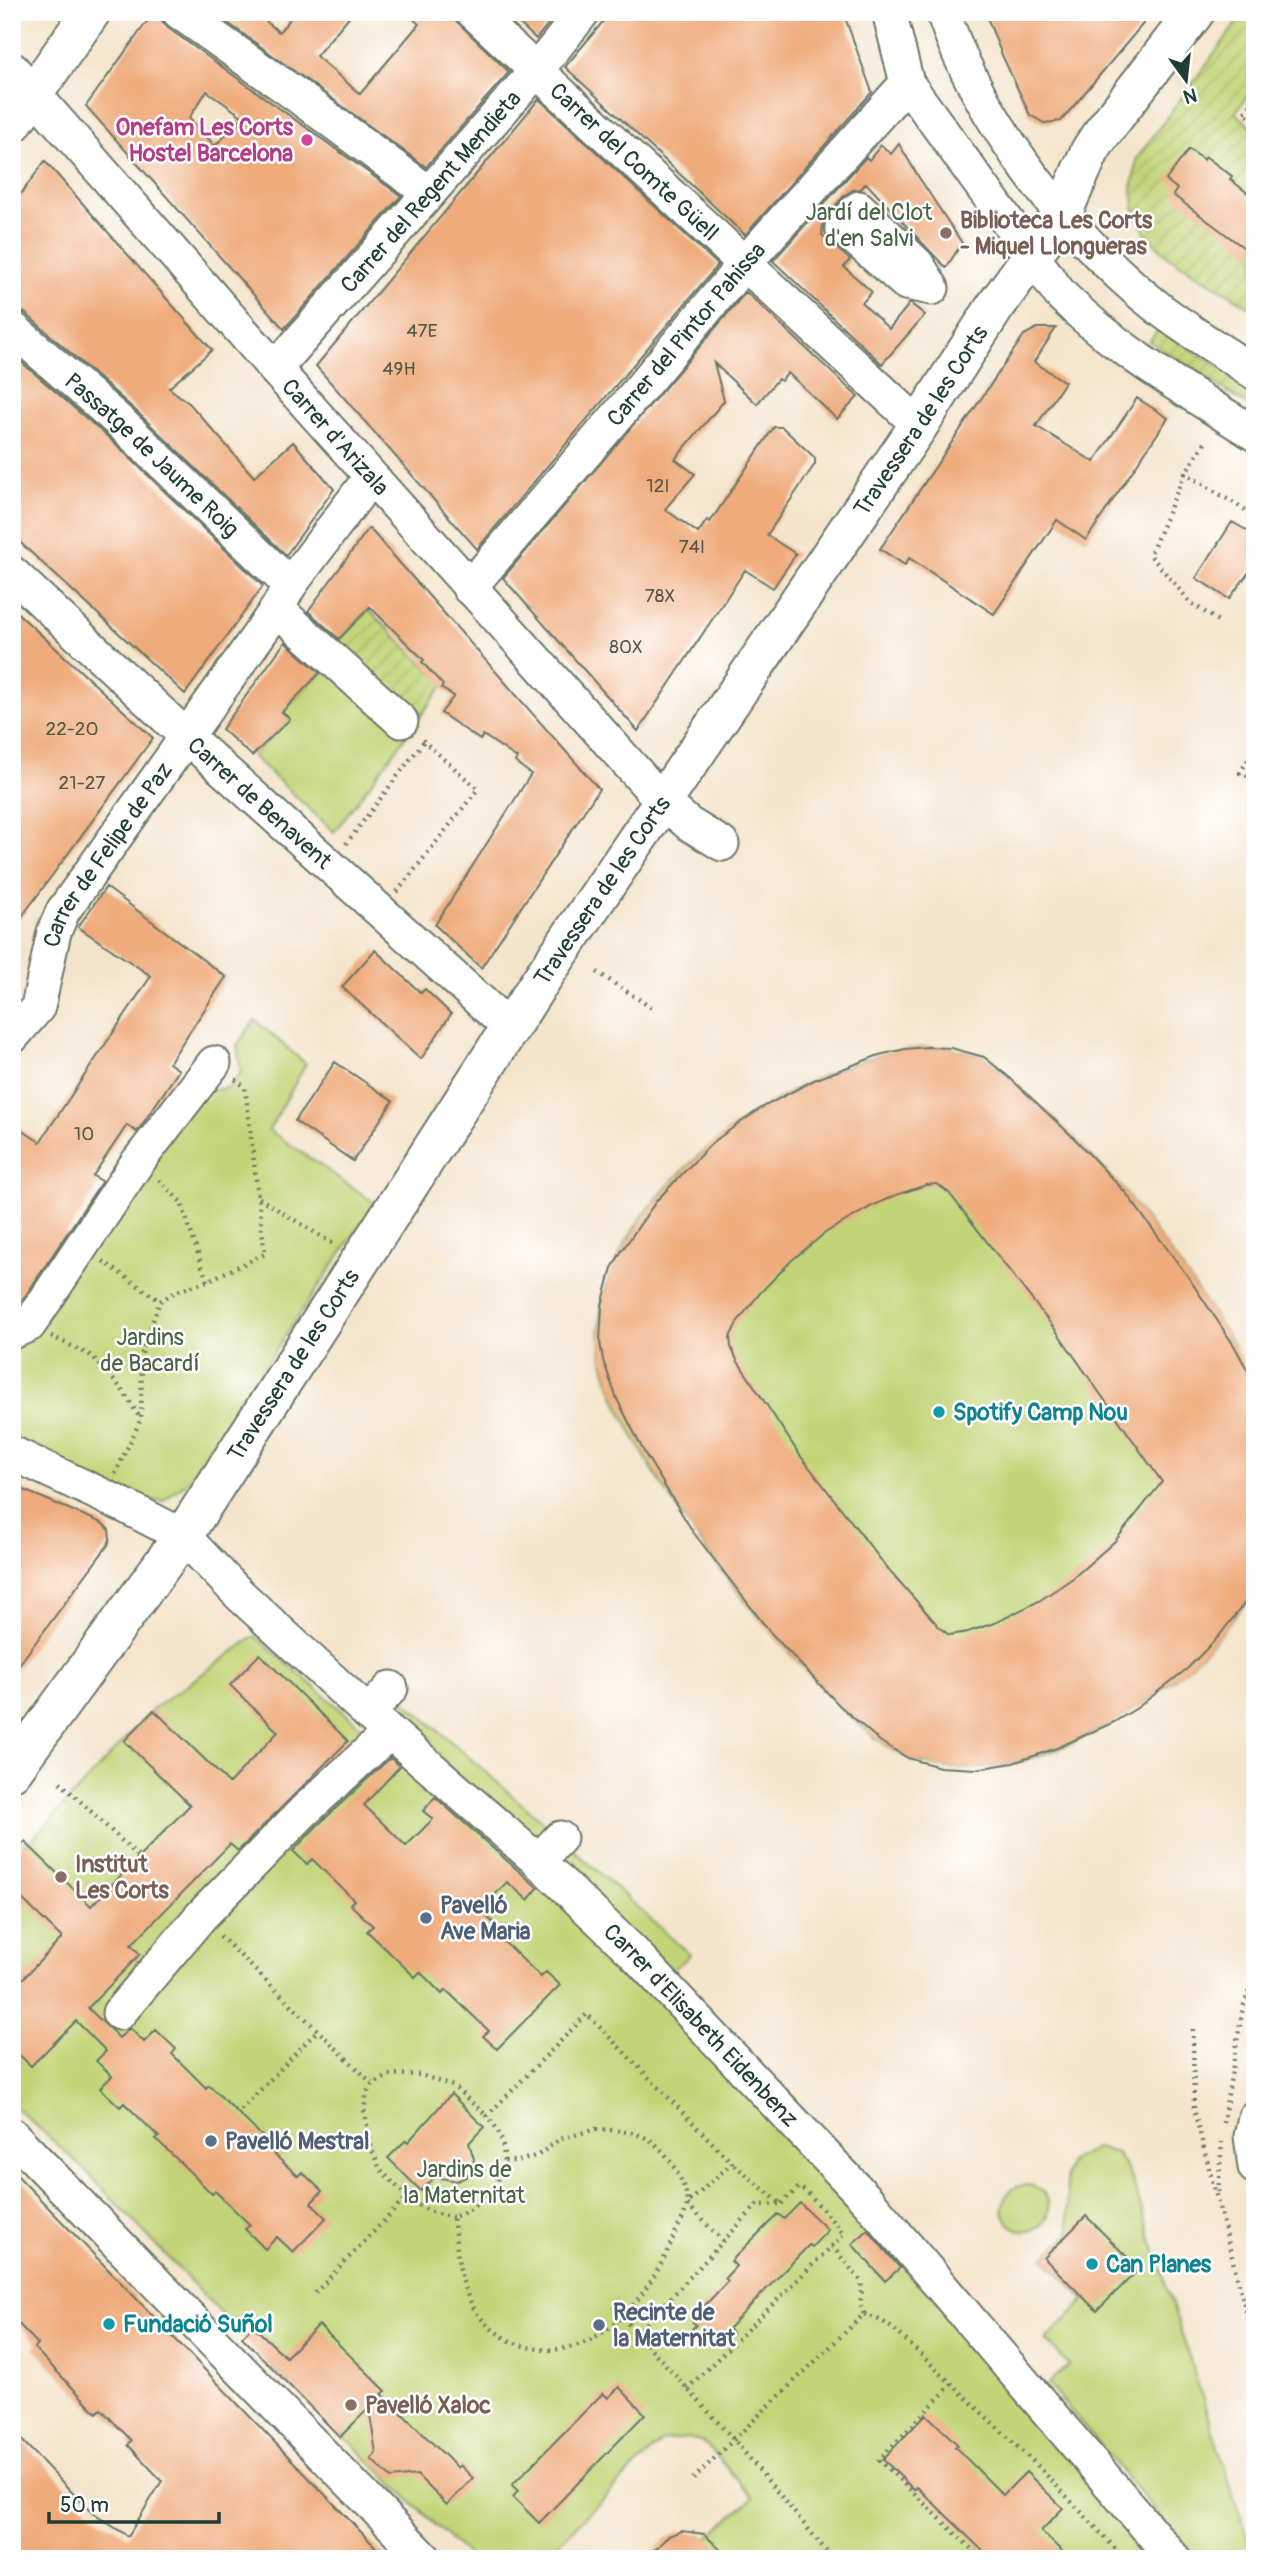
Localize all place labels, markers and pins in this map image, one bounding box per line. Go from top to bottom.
place label: Onefam Les Corts Hostel Barcelona [116,113,294,168]
marker: Onefam Les Corts Hostel Barcelona [299,132,315,148]
place label: Biblioteca Les Corts - Miquel Llongueras [960,206,1153,261]
marker: Biblioteca Les Corts - Miquel Llongueras [938,225,954,241]
place label: Spotify Camp Nou [953,1398,1128,1427]
marker: Spotify Camp Nou [931,1404,947,1420]
place label: Institut Les Corts [75,1850,170,1905]
marker: Institut Les Corts [53,1869,69,1885]
place label: Pavelló Ave Maria [440,1891,531,1946]
marker: Pavelló Ave Maria [418,1910,434,1926]
place label: Pavelló Mestral [225,2127,370,2156]
marker: Pavelló Mestral [203,2133,219,2149]
place label: Can Planes [1106,2250,1212,2279]
marker: Can Planes [1084,2256,1100,2272]
place label: Recinte de la Maternitat [613,2298,736,2353]
place label: Fundació Suñol [123,2310,273,2339]
marker: Fundació Suñol [101,2316,117,2332]
marker: Recinte de la Maternitat [591,2317,607,2333]
place label: Pavelló Xaloc [365,2391,491,2420]
marker: Pavelló Xaloc [343,2397,359,2413]

